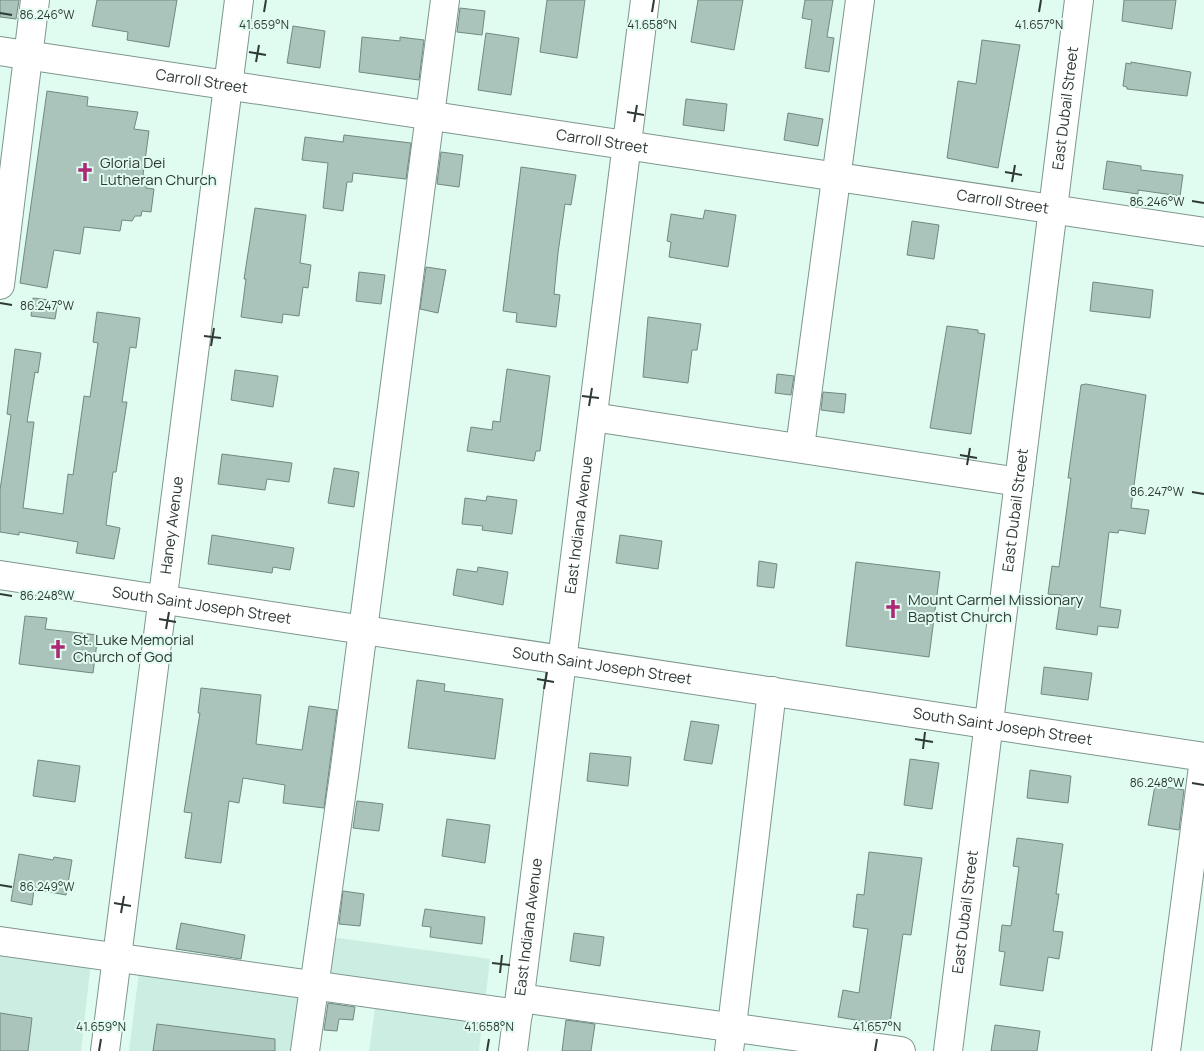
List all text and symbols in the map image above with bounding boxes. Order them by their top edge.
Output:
text: 86.246°W [19,6,75,23]
text: 41.659°N [239,16,289,33]
text: 41.658°N [627,16,677,33]
text: 41.657°N [1015,16,1063,33]
street label: East Dubail Street [1047,45,1083,171]
street label: Carroll Street [154,64,249,98]
street label: Carroll Street [555,124,650,158]
place label: Gloria Dei Lutheran Church [100,152,217,190]
church icon: Gloria Dei Lutheran Church [74,161,96,183]
street label: Carroll Street [955,184,1050,219]
text: 86.246°W [1129,193,1185,210]
text: 86.247°W [20,297,75,314]
street label: East Dubail Street [997,447,1033,573]
street label: East Indiana Avenue [559,455,598,595]
street label: Haney Avenue [155,475,188,575]
text: 86.247°W [1130,483,1185,500]
street label: South Saint Joseph Street [111,581,293,629]
text: 86.248°W [20,587,75,604]
place label: Mount Carmel Missionary Baptist Church [908,589,1084,627]
church icon: Mount Carmel Missionary Baptist Church [882,598,904,620]
place label: St. Luke Memorial Church of God [73,629,194,667]
church icon: St. Luke Memorial Church of God [47,638,69,660]
street label: South Saint Joseph Street [511,642,693,689]
street label: South Saint Joseph Street [912,702,1094,750]
text: 86.248°W [1130,774,1185,791]
street label: East Dubail Street [947,849,983,975]
street label: East Indiana Avenue [509,857,547,997]
text: 86.249°W [19,878,75,895]
text: 41.659°N [76,1018,126,1035]
text: 41.658°N [464,1018,514,1035]
text: 41.657°N [853,1018,901,1035]

